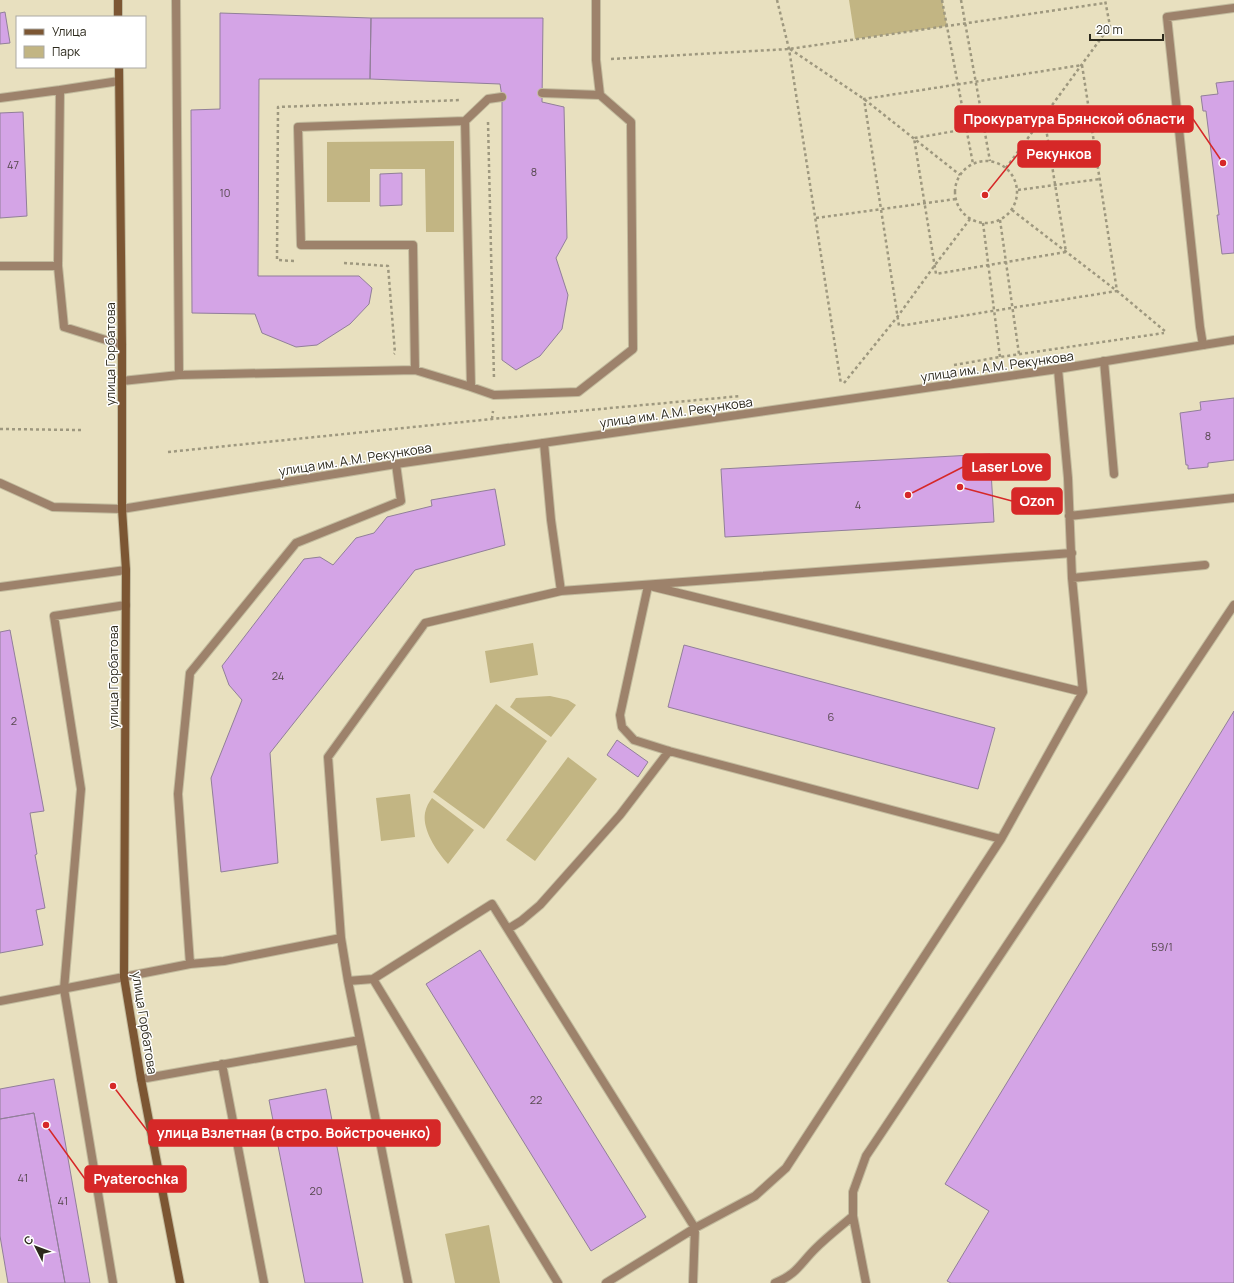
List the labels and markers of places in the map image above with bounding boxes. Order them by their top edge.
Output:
callout: Прокуратура Брянской области [955,106,1193,132]
callout: Рекунков [1018,141,1100,167]
callout: Laser Love [963,454,1050,480]
callout: Ozon [1012,488,1062,514]
callout: улица Взлетная (в стро. Войстроченко) [149,1120,440,1146]
callout: Pyaterochka [85,1166,186,1192]

